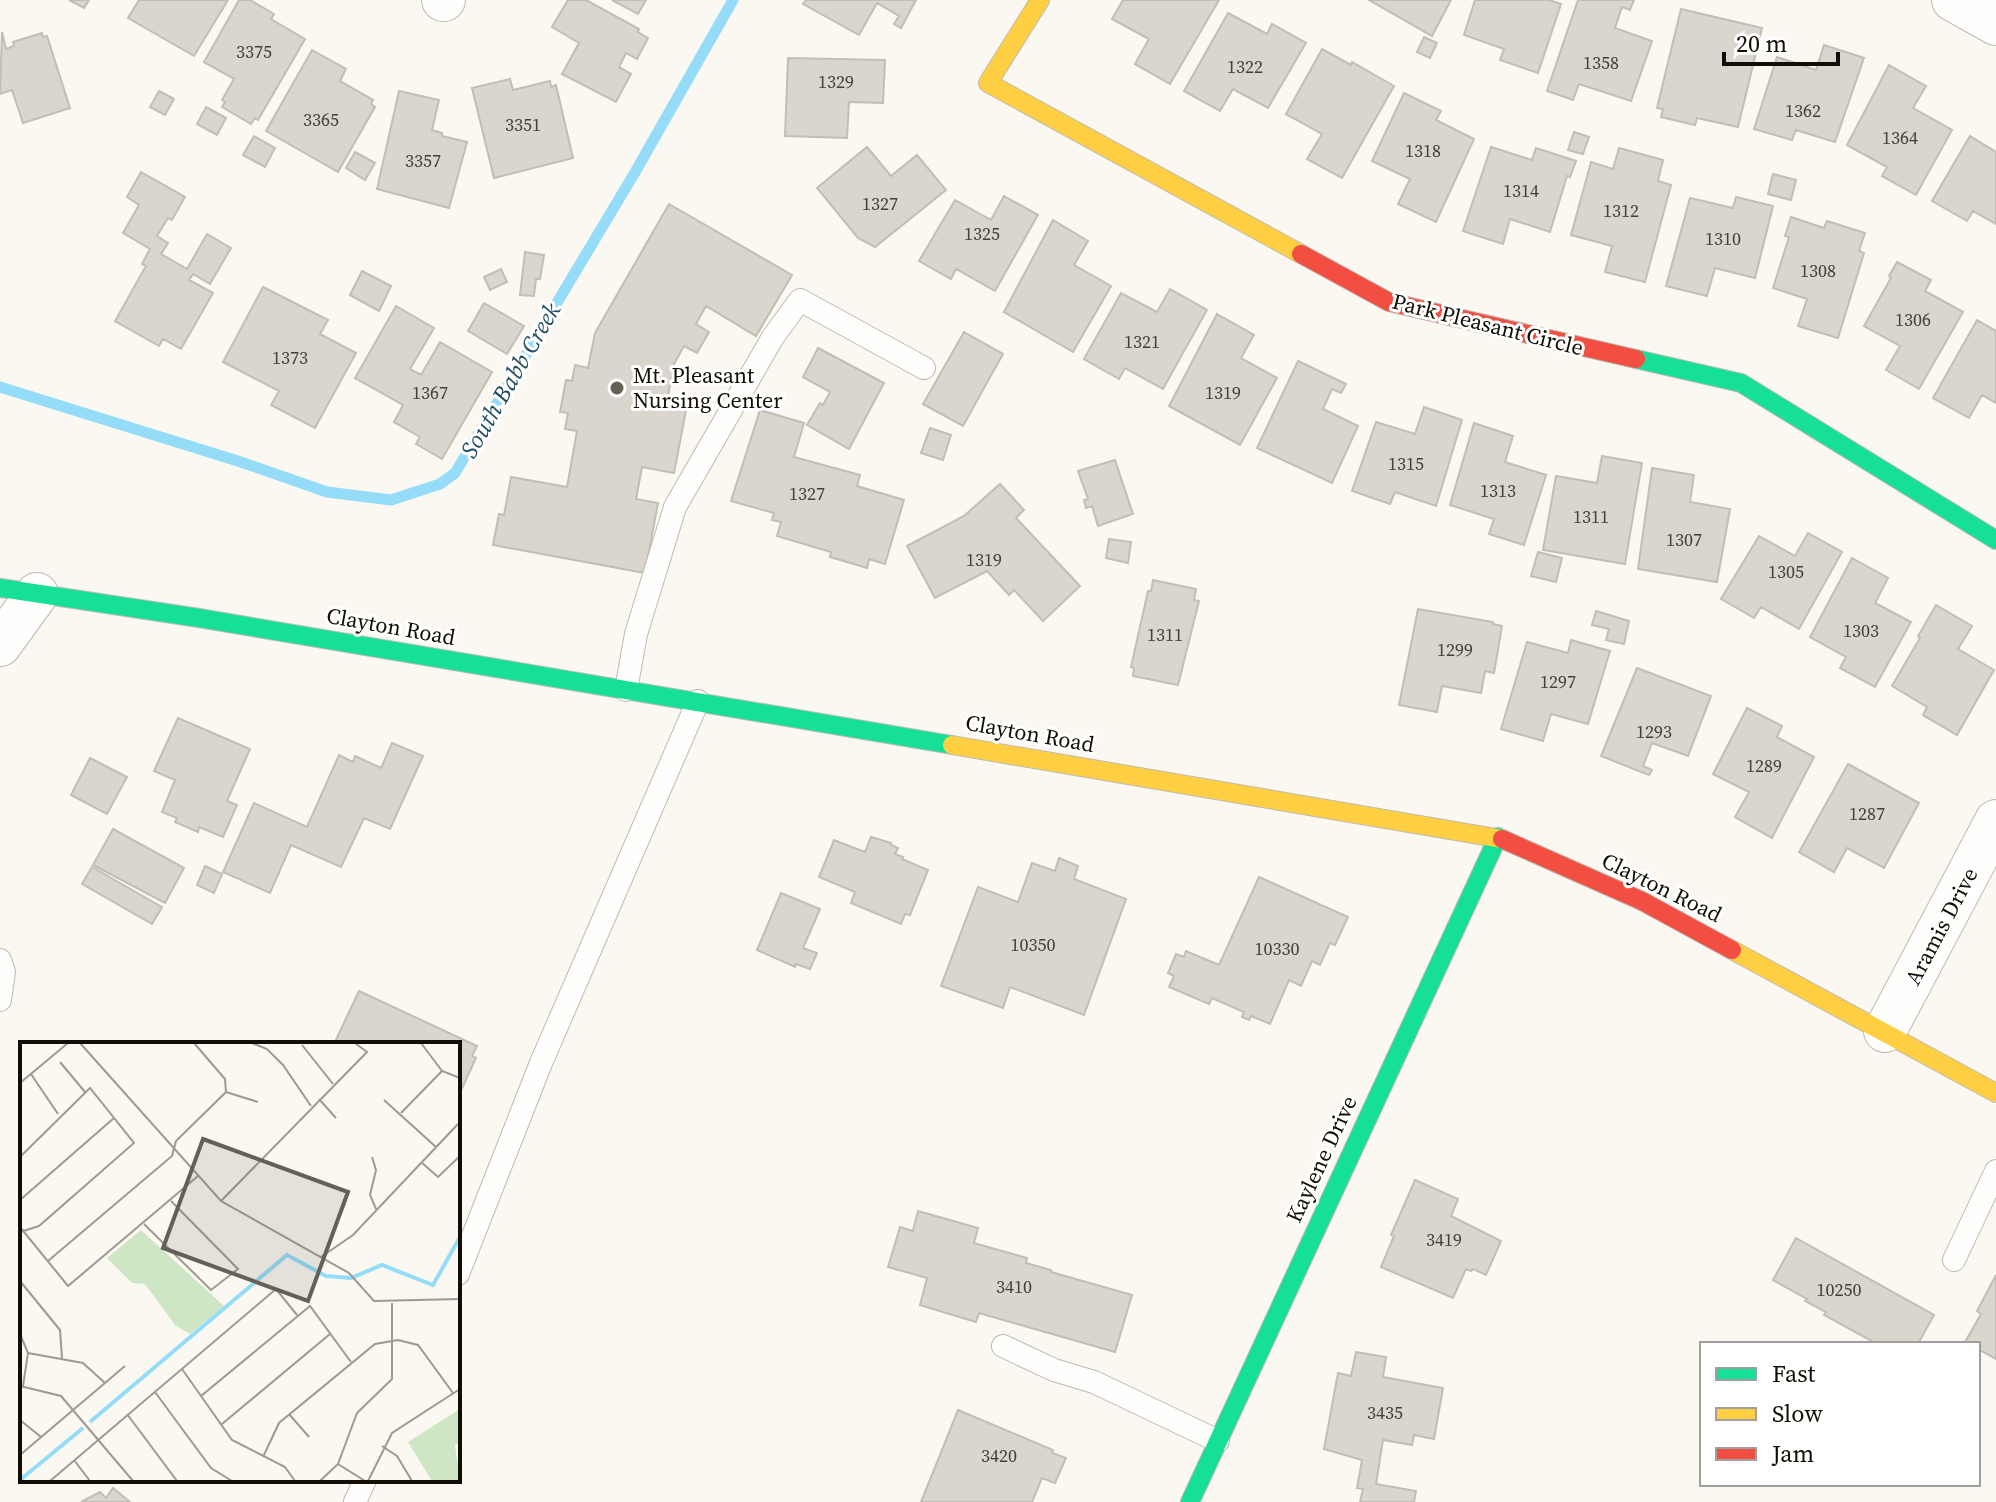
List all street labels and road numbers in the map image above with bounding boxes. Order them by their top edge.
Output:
street label: Park Pleasant Circle [1389,286,1587,362]
street label: Clayton Road [324,600,458,652]
street label: Clayton Road [963,707,1097,759]
street label: Clayton Road [1597,845,1728,929]
street label: Aramis Drive [1898,862,1984,990]
street label: Kaylene Drive [1279,1091,1363,1227]

